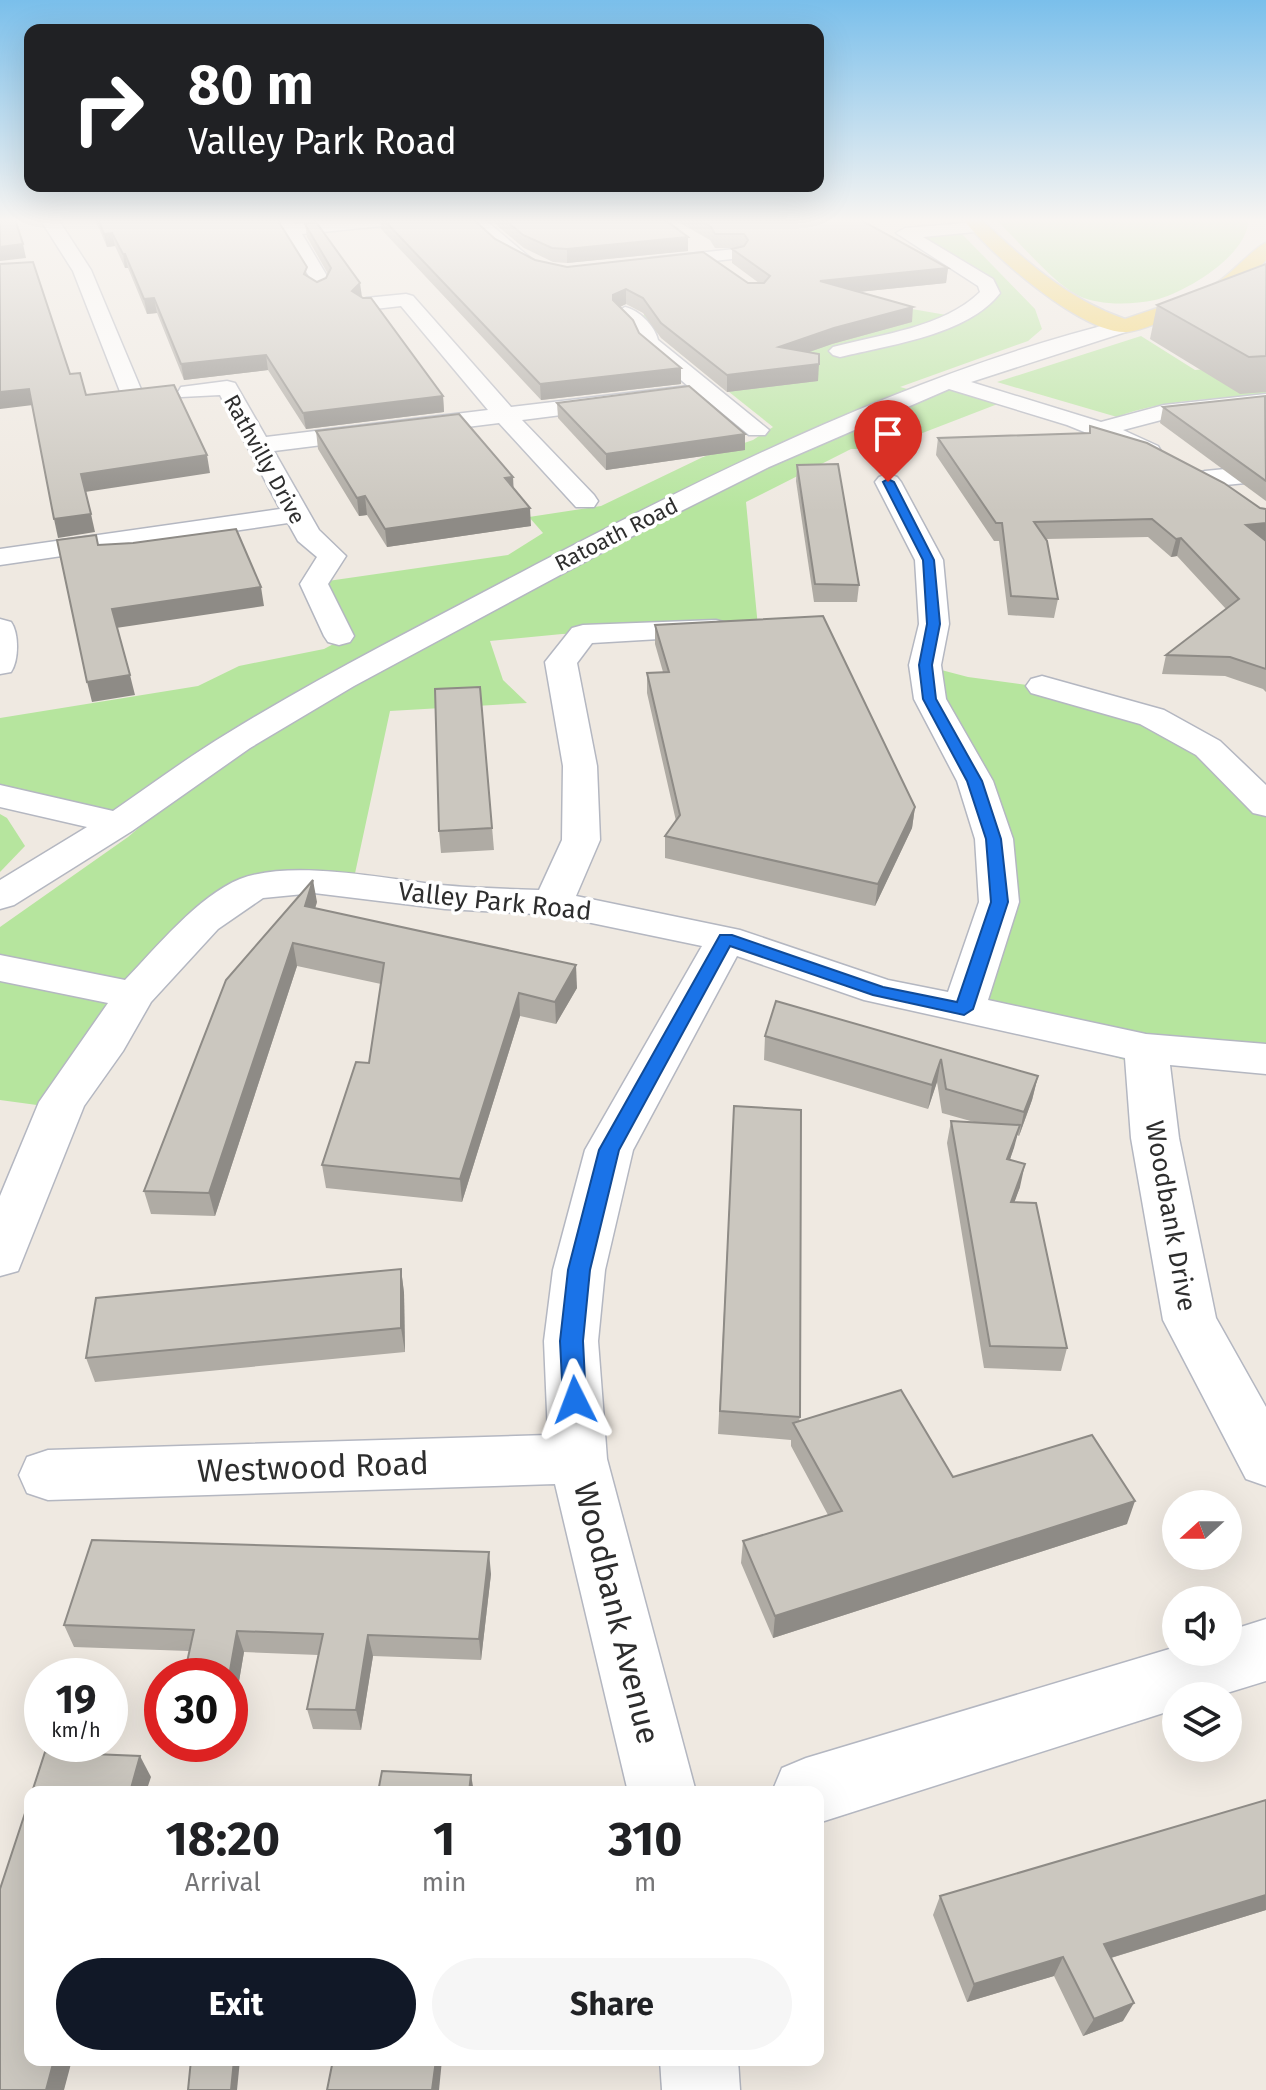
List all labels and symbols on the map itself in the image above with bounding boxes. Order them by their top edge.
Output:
street label: Rathvilly Drive [218,390,311,529]
pin [854,400,922,482]
street label: Ratoath Road [550,492,682,577]
street label: Valley Park Road [397,876,593,927]
street label: Woodbank Drive [1138,1118,1203,1314]
position arrow [533,1358,617,1442]
street label: Westwood Road [197,1444,429,1490]
street label: Woodbank Avenue [566,1478,668,1748]
north arrow [1162,1490,1242,1570]
speed limit sign: 30 [144,1658,248,1762]

